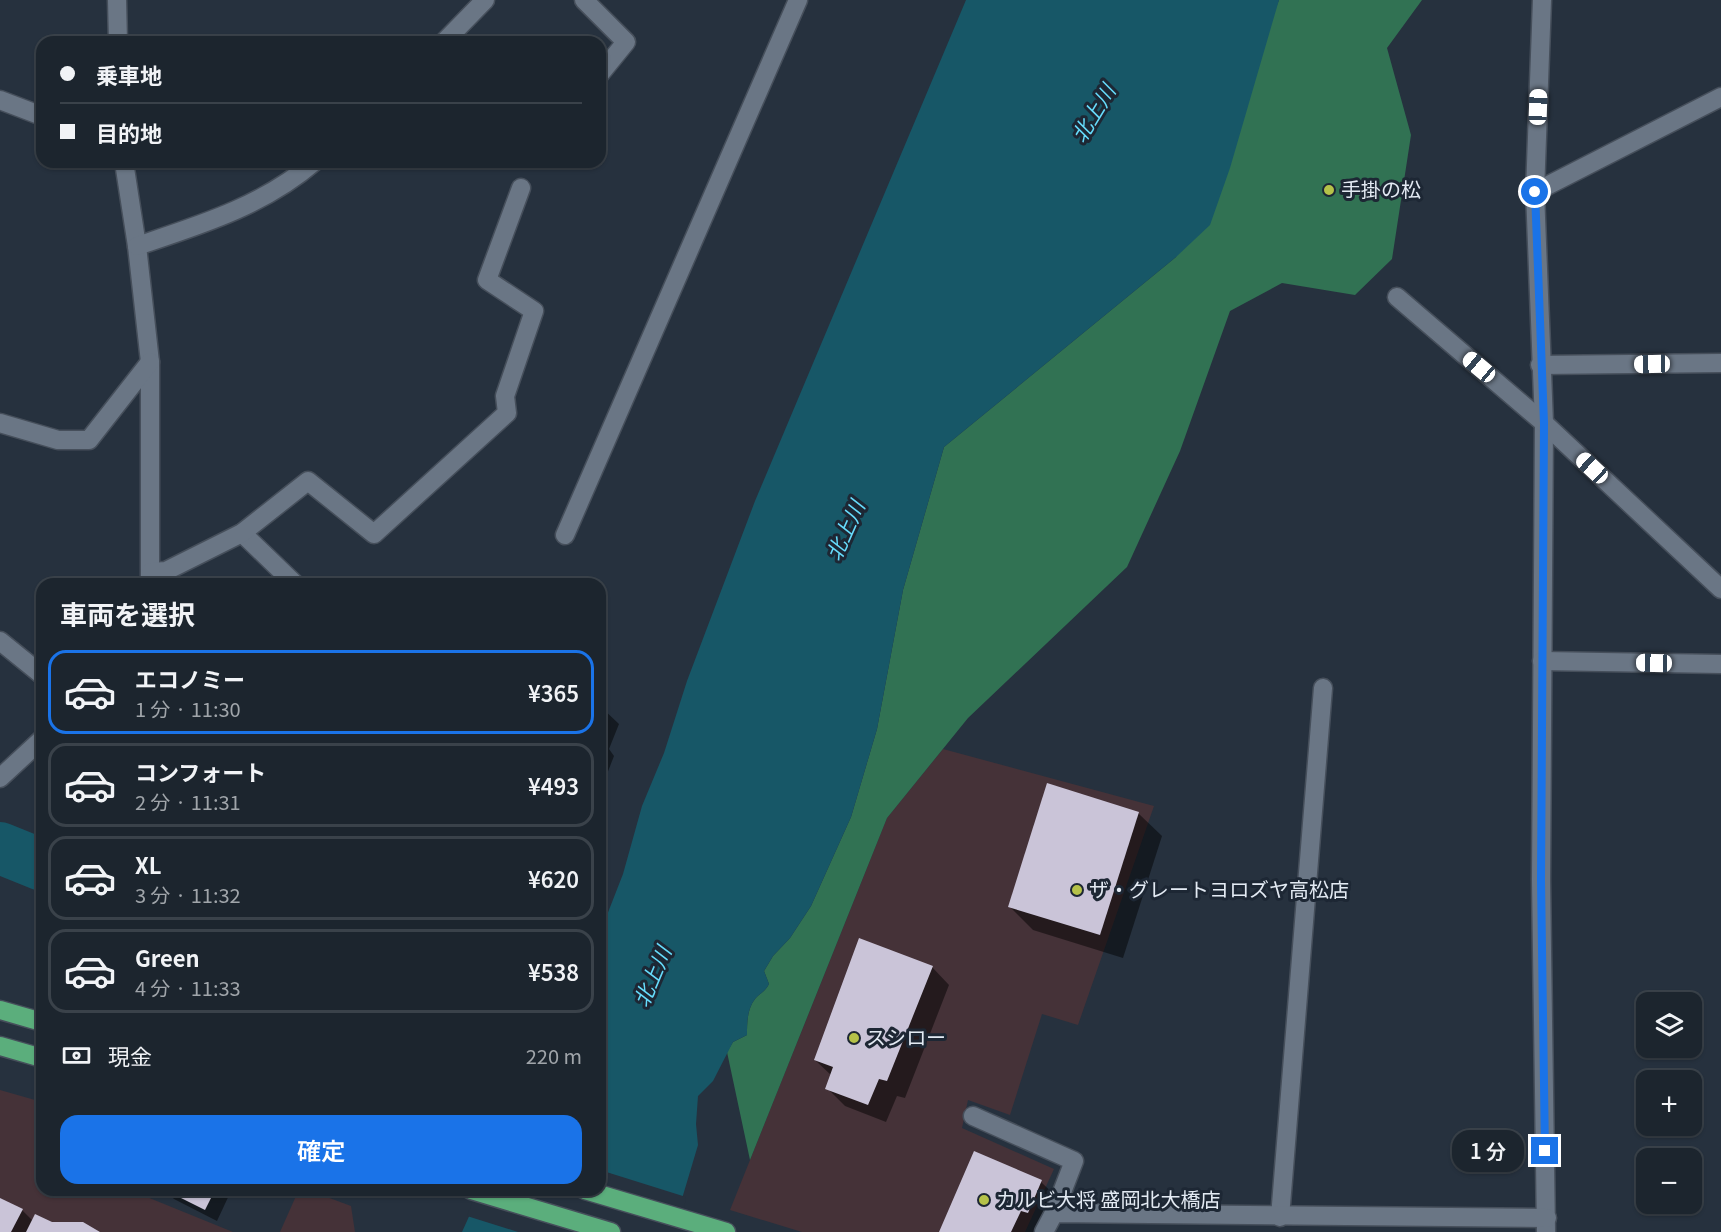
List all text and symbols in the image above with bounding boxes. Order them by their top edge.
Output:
text: 乗車地 [96,58,162,90]
water label: 北上川 [1063,77,1122,148]
car [1528,89,1548,125]
text: 目的地 [96,116,162,148]
place label: 手掛の松 [1341,174,1421,203]
route start [1521,178,1548,205]
marker: 手掛の松 [1322,183,1336,197]
car [1459,349,1499,385]
car [1634,355,1670,373]
car [1573,449,1611,487]
water label: 北上川 [818,493,872,565]
text: 車両を選択 [60,594,195,633]
car [1636,654,1672,672]
text: エコノミー [135,662,245,694]
icon: car [63,665,117,719]
text: ¥365 [528,676,579,708]
text: 1 分 · 11:30 [135,694,241,723]
text: コンフォート [135,755,266,787]
icon: car [63,758,117,812]
text: ¥493 [528,769,579,801]
text: 2 分 · 11:31 [135,787,241,816]
text: XL [135,848,162,880]
icon: car [63,851,117,905]
text: ¥620 [528,862,579,894]
place label: ザ・グレートヨロズヤ高松店 [1089,874,1349,903]
text: 3 分 · 11:32 [135,880,241,909]
marker: ザ・グレートヨロズヤ高松店 [1070,883,1084,897]
water label: 北上川 [625,940,678,1011]
text: Green [135,941,200,973]
icon: car [63,944,117,998]
text: ¥538 [528,955,579,987]
text: 4 分 · 11:33 [135,973,241,1002]
map controls [1636,992,1702,1214]
button: layers [1636,992,1702,1058]
place label: スシロー [866,1022,946,1051]
marker: スシロー [847,1031,861,1045]
icon: cash [60,1039,93,1072]
text: 現金 [108,1039,152,1071]
text: 220 m [526,1041,582,1070]
button: + [1636,1070,1702,1136]
button: 確定 [60,1115,582,1184]
callout: 1 分 [1452,1130,1524,1172]
text: 1 分 [1470,1136,1506,1165]
route end [1531,1137,1558,1164]
button: − [1636,1148,1702,1214]
place label: カルビ大将 盛岡北大橋店 [996,1184,1220,1213]
marker: カルビ大将 盛岡北大橋店 [977,1193,991,1207]

